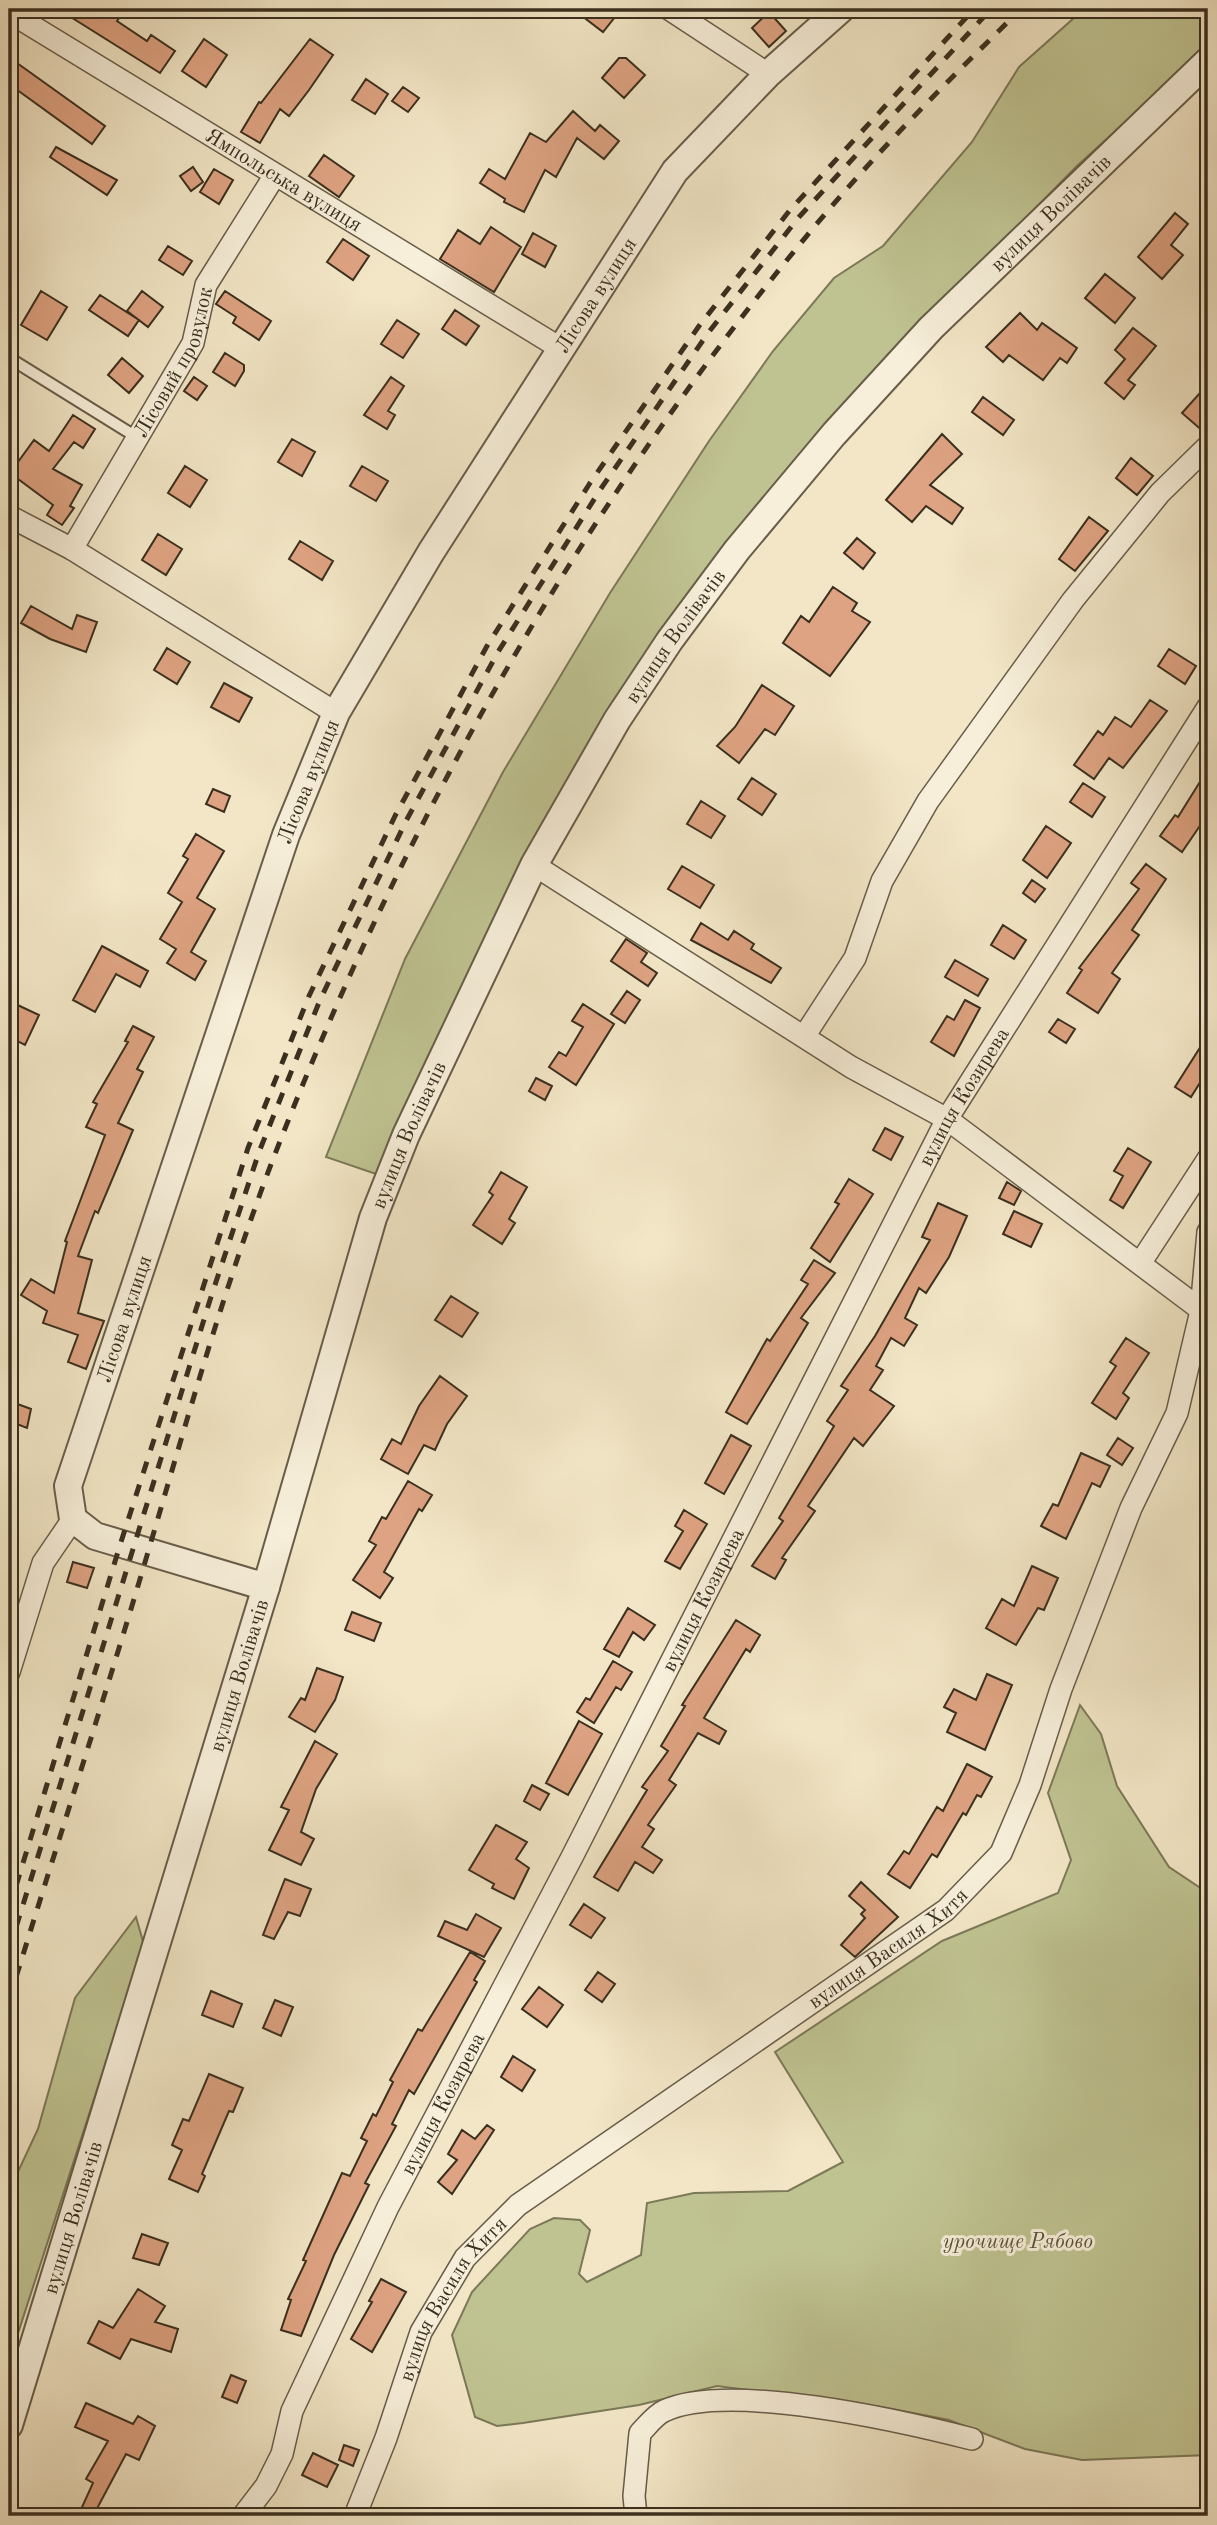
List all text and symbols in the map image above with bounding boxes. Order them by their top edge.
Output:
street label: Ямпольська вулиця [201,125,365,237]
street label: вулиця Волівачів [987,151,1116,276]
street label: Лісова вулиця [552,234,641,357]
street label: Лісовий провулок [131,285,217,442]
street label: вулиця Волівачів [622,566,731,707]
street label: Лісова вулиця [275,717,344,847]
street label: вулиця Козирева [916,1024,1014,1170]
street label: вулиця Волівачів [369,1059,451,1212]
street label: Лісова вулиця [94,1253,156,1385]
street label: вулиця Козирева [659,1526,749,1676]
street label: вулиця Волівачів [207,1597,274,1755]
street label: вулиця Василя Хитя [805,1885,973,2013]
street label: вулиця Козирева [398,2030,490,2179]
street label: вулиця Волівачів [41,2139,107,2297]
street label: вулиця Василя Хитя [396,2214,512,2384]
park label: урочище Рябово [943,2232,1093,2253]

